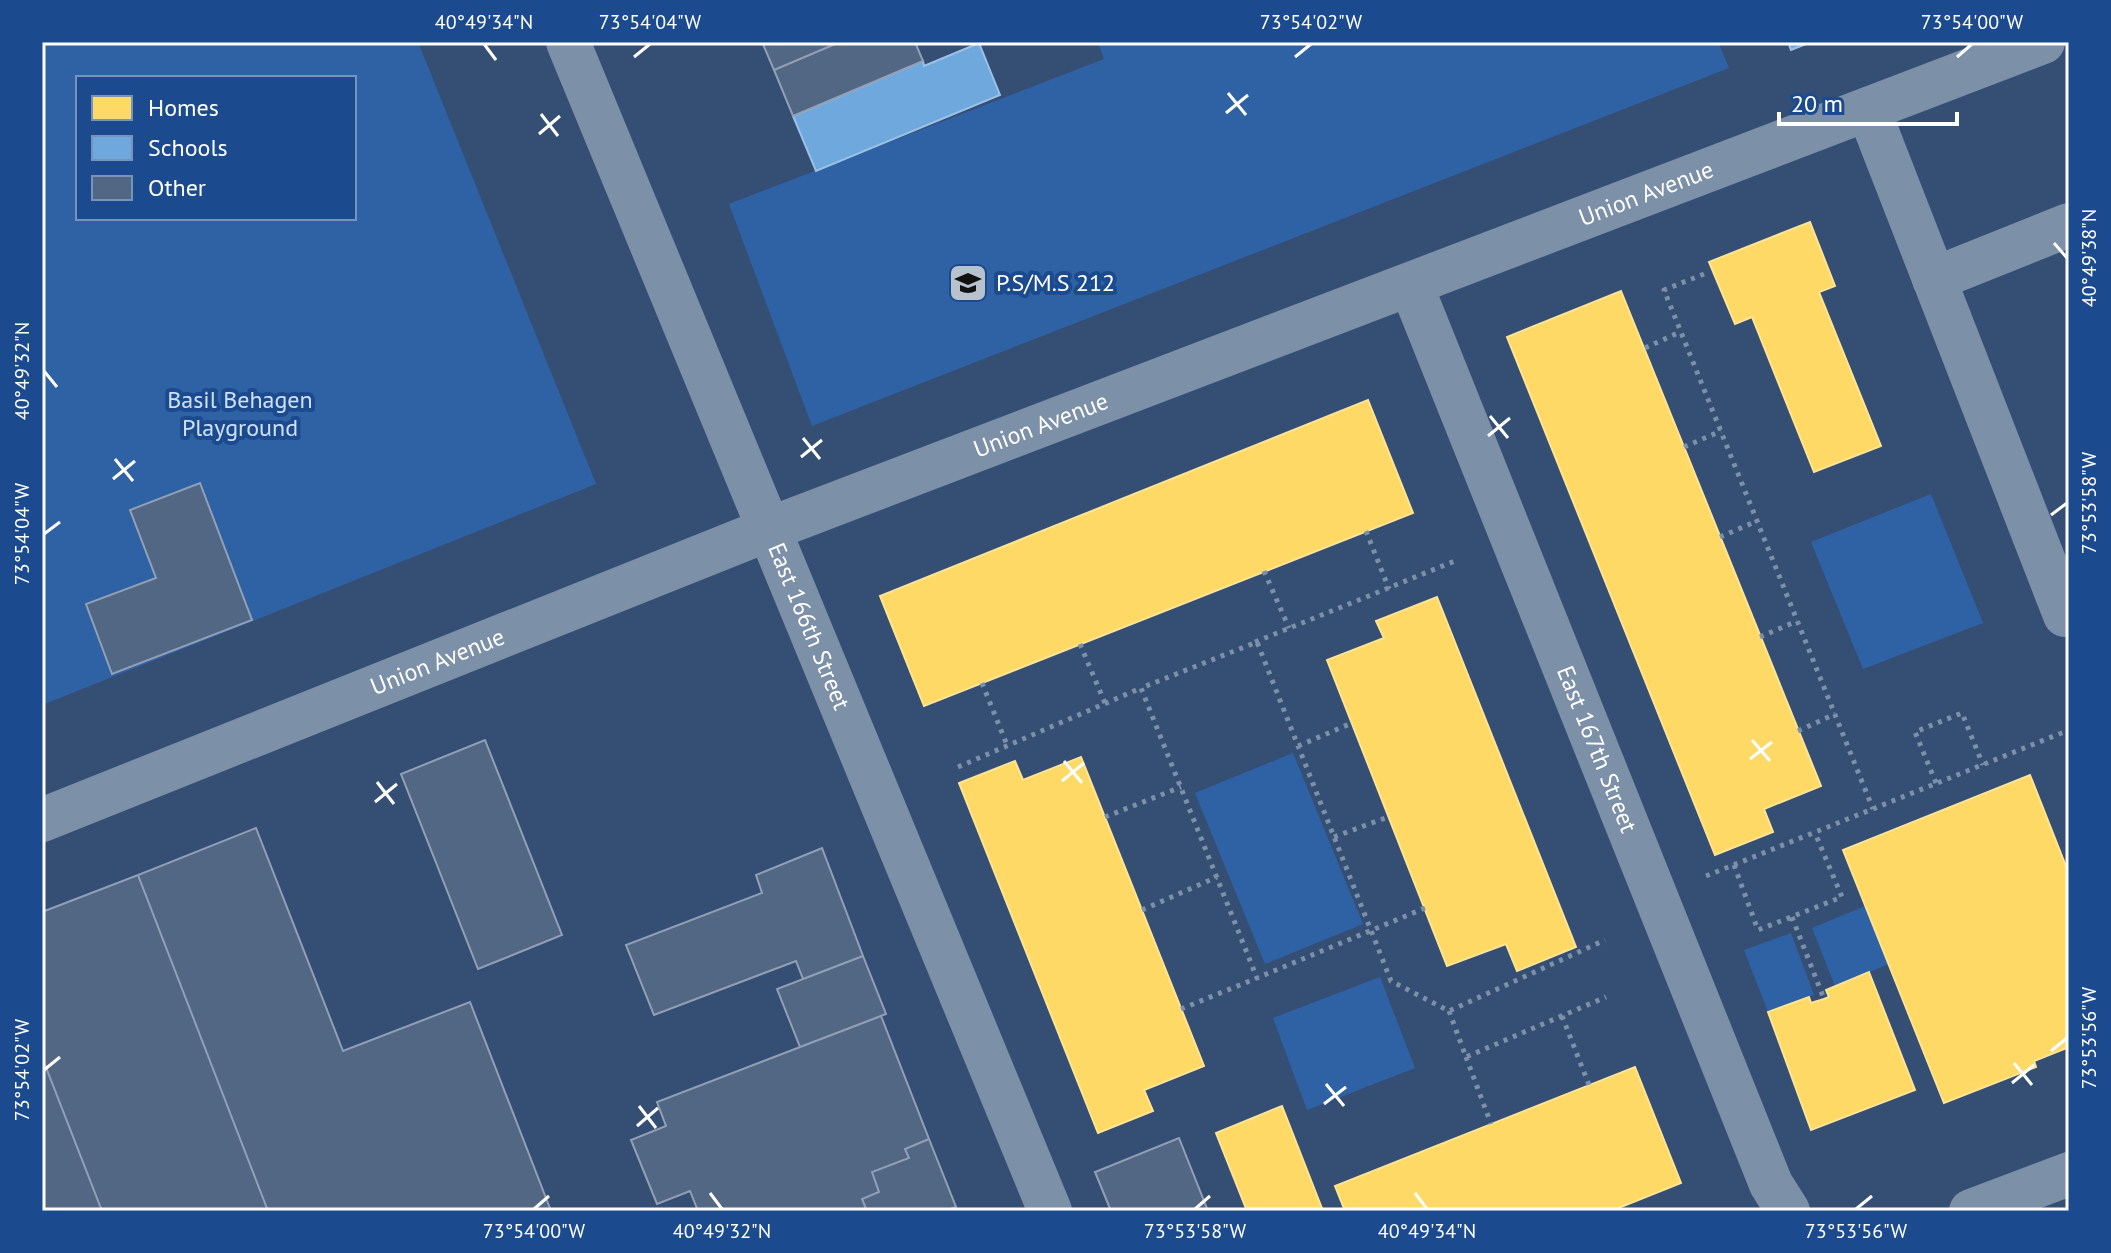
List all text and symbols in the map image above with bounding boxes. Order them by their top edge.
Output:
text: 40°49'34"N [435,9,533,35]
text: 73°54'04"W [599,9,702,35]
text: 73°54'02"W [1260,9,1363,35]
text: 73°54'00"W [1921,9,2024,35]
legend [76,76,356,220]
scale bar [1779,76,1957,126]
text: 20 m [1791,88,1843,119]
text: Homes [148,92,219,123]
text: Schools [148,132,228,163]
street label: Union Avenue [1574,154,1718,233]
text: Other [148,172,206,203]
text: 40°49'38"N [2076,209,2102,307]
school or university icon: P.S/M.S 212 [947,262,989,304]
place label: P.S/M.S 212 [996,267,1115,298]
text: 40°49'32"N [9,322,35,420]
park label: Basil Behagen Playground [167,384,313,443]
street label: Union Avenue [969,385,1112,465]
text: 73°53'58"W [2076,451,2102,554]
text: 73°54'04"W [9,482,35,585]
street label: East 166th Street [761,538,858,714]
street label: Union Avenue [366,621,509,702]
street label: East 167th Street [1550,661,1645,837]
text: 73°53'56"W [2076,986,2102,1089]
text: 73°54'02"W [9,1018,35,1121]
text: 73°54'00"W [483,1218,586,1244]
text: 40°49'32"N [673,1218,771,1244]
text: 73°53'58"W [1144,1218,1247,1244]
text: 40°49'34"N [1378,1218,1476,1244]
text: 73°53'56"W [1805,1218,1908,1244]

